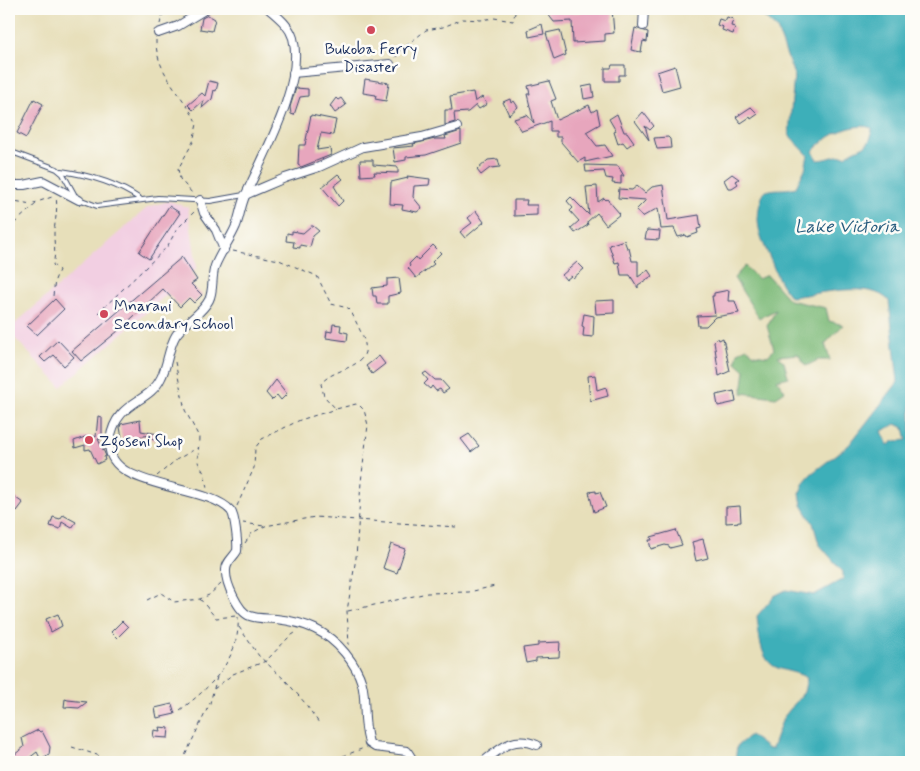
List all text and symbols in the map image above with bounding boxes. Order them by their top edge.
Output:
marker: Bukoba Ferry Disaster [365,24,377,36]
place label: Bukoba Ferry Disaster [325,39,417,78]
water label: Lake Victoria [795,215,900,239]
place label: Mnarani Secondary School [114,296,234,335]
marker: Mnarani Secondary School [98,308,110,320]
place label: Zgoseni Shop [99,431,183,453]
marker: Zgoseni Shop [83,434,95,446]

